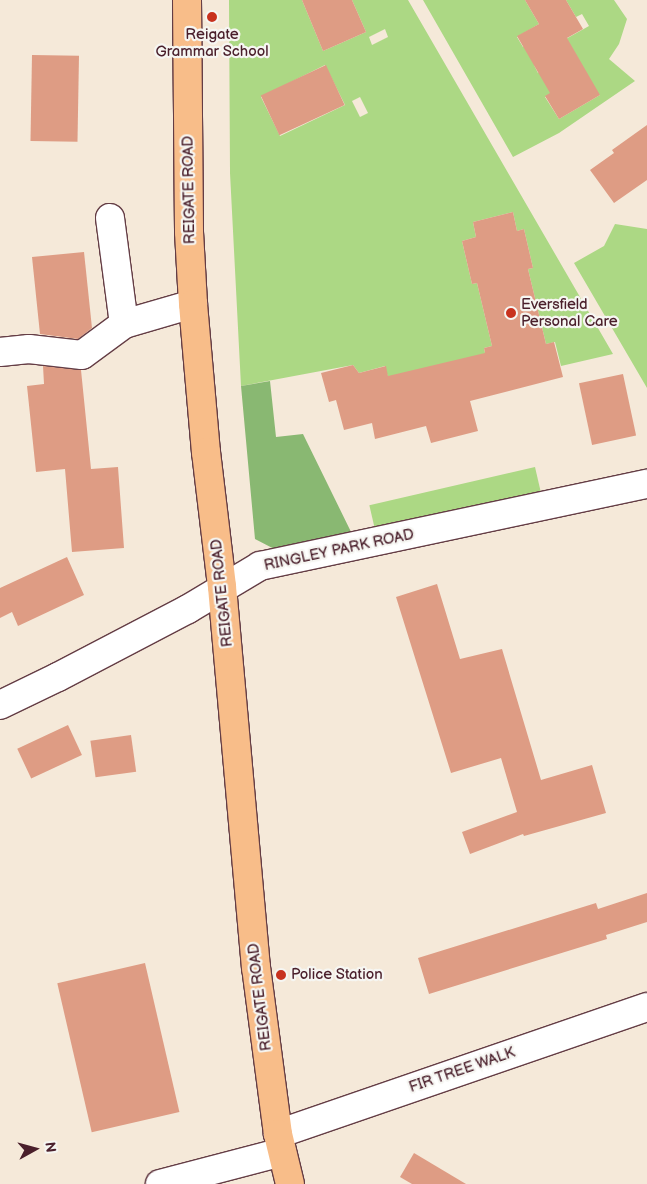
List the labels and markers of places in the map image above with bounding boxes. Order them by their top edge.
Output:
marker: Reigate Grammar School [206,11,218,23]
place label: Reigate Grammar School [155,25,269,60]
place label: Eversfield Personal Care [521,295,618,330]
marker: Eversfield Personal Care [505,307,517,319]
place label: Police Station [291,966,383,984]
marker: Police Station [275,969,287,981]

